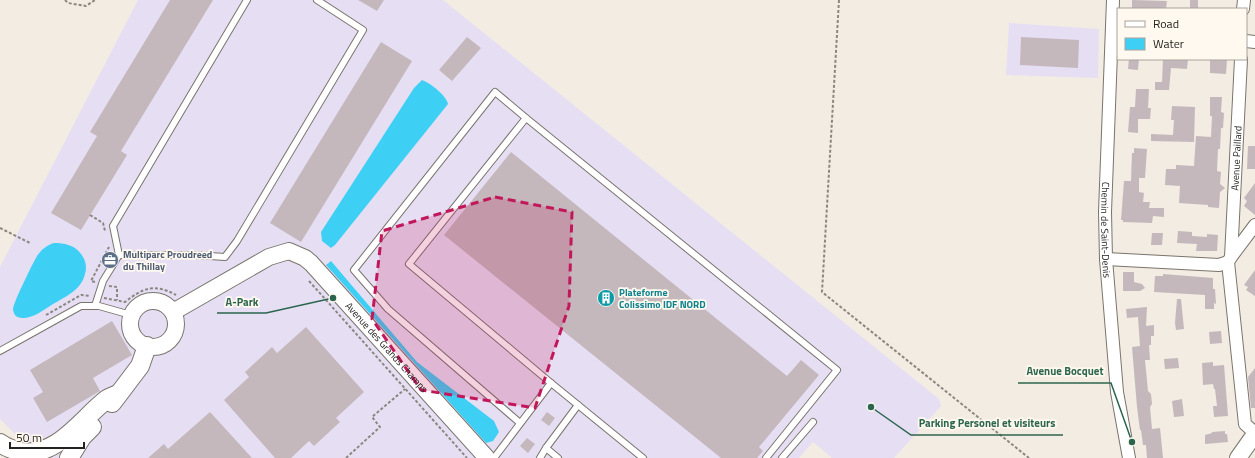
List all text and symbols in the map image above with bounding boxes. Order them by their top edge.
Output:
legend [1117,8,1247,60]
text: Road [1153,14,1179,33]
text: Water [1153,34,1184,53]
street label: Avenue Paillard [1227,125,1246,191]
street label: Chemin de Saint-Denis [1097,182,1115,279]
place label: Multiparc Proudreed du Thillay [123,247,212,274]
office icon: Multiparc Proudreed du Thillay [100,250,120,270]
place label: Plateforme Colissimo IDF NORD [619,285,706,312]
building icon: Plateforme Colissimo IDF NORD [596,288,616,308]
callout: A-Park [217,290,266,313]
text: A-Park [226,294,259,310]
street label: Avenue des Grands Champs [342,299,432,396]
callout: Avenue Bocquet [1018,360,1111,383]
text: Avenue Bocquet [1027,363,1103,379]
callout: Parking Personel et visiteurs [911,412,1063,435]
text: Parking Personel et visiteurs [919,415,1055,431]
scale bar [10,424,84,450]
text: 50 m [16,428,42,447]

